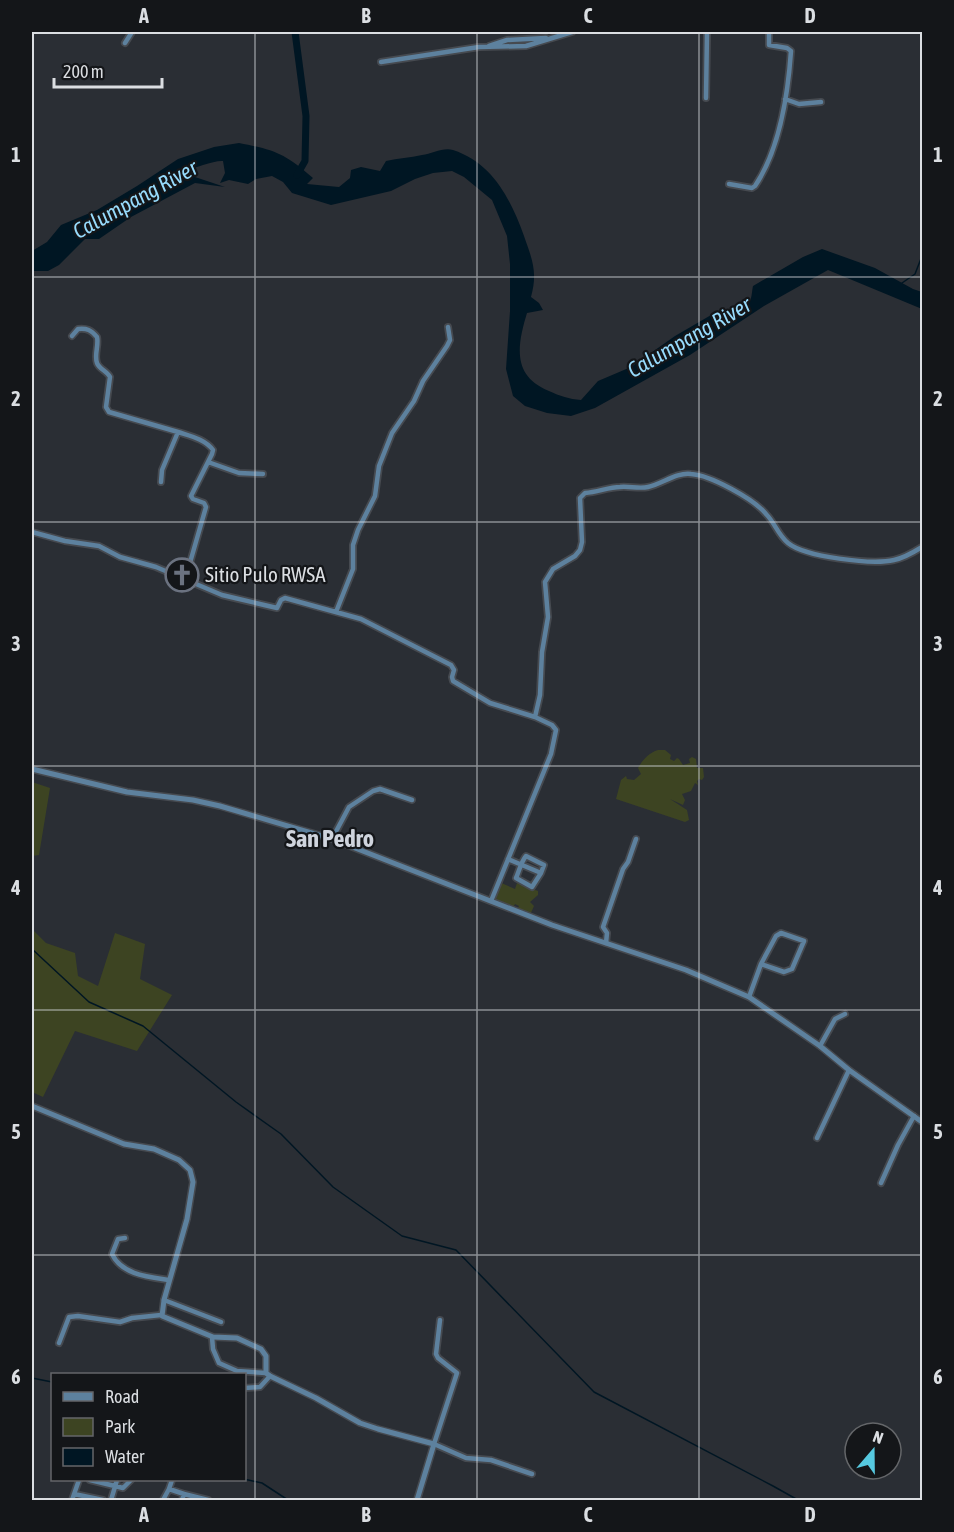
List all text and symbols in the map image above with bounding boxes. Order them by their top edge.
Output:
text: A [138,4,149,27]
text: B [361,4,371,27]
text: C [584,4,593,27]
text: D [804,4,816,27]
scale bar [54,51,162,89]
text: 200 m [63,61,104,82]
text: 1 [11,143,21,166]
text: 1 [933,143,943,166]
water label: Calumpang River [68,153,203,244]
water label: Calumpang River [623,290,757,383]
text: 2 [11,387,21,410]
text: 2 [933,387,943,410]
church icon: Sitio Pulo RWSA [164,557,200,593]
place label: Sitio Pulo RWSA [205,562,326,586]
text: 3 [11,632,21,655]
text: 3 [933,632,943,655]
district label: San Pedro [286,825,374,852]
text: 4 [10,876,21,899]
text: 4 [932,876,943,899]
text: 5 [11,1120,21,1143]
text: 5 [933,1120,943,1143]
text: 6 [11,1365,21,1388]
text: 6 [933,1365,943,1388]
legend [51,1373,246,1481]
text: Road [105,1386,139,1407]
text: Park [105,1416,135,1437]
north arrow [843,1421,903,1481]
text: N [871,1427,886,1447]
text: Water [105,1446,145,1467]
text: A [138,1503,149,1526]
text: B [361,1503,371,1526]
text: C [584,1503,593,1526]
text: D [804,1503,816,1526]

